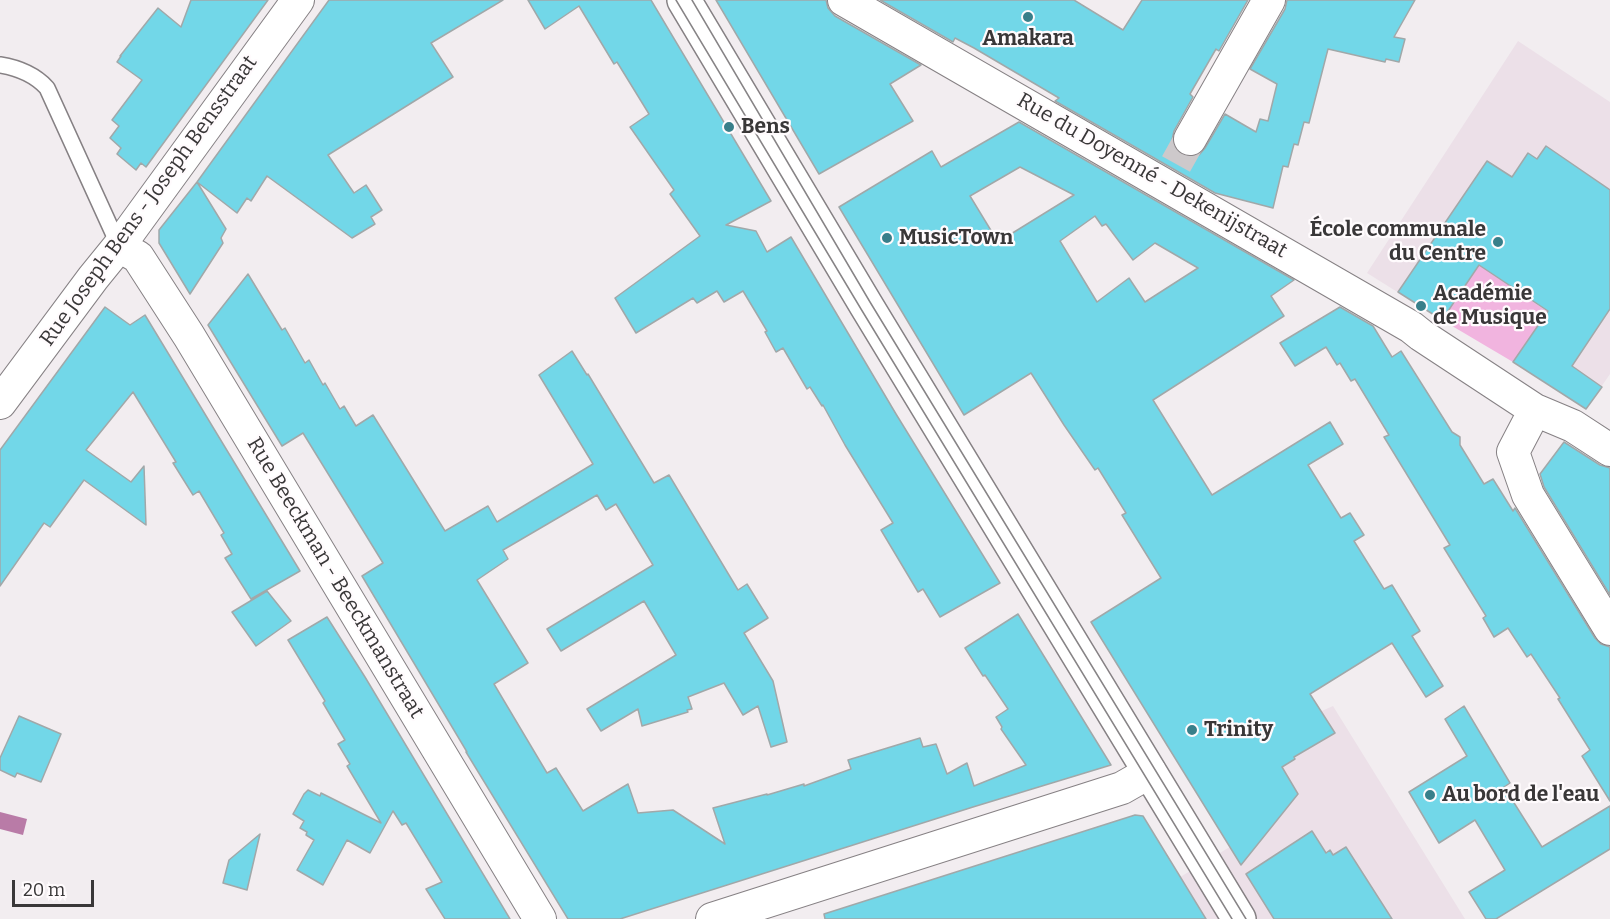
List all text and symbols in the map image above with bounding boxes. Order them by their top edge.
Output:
marker: Amakara [1021,10,1035,24]
place label: Amakara [982,26,1074,52]
street label: Rue Joseph Bens - Joseph Bensstraat [35,51,263,351]
street label: Rue du Doyenné - Dekenijstraat [1012,88,1292,264]
place label: Bens [741,114,790,140]
marker: Bens [722,120,736,134]
place label: École communale du Centre [1310,217,1486,267]
place label: MusicTown [899,225,1013,251]
marker: MusicTown [880,231,894,245]
marker: École communale du Centre [1491,235,1505,249]
place label: Académie de Musique [1433,281,1547,331]
marker: Académie de Musique [1414,299,1428,313]
street label: Rue Beeckman - Beeckmanstraat [241,433,429,723]
place label: Trinity [1204,717,1273,743]
marker: Trinity [1185,723,1199,737]
place label: Au bord de l'eau [1442,782,1599,808]
marker: Au bord de l'eau [1423,788,1437,802]
scale bar [15,868,98,906]
text: 20 m [23,879,65,901]

